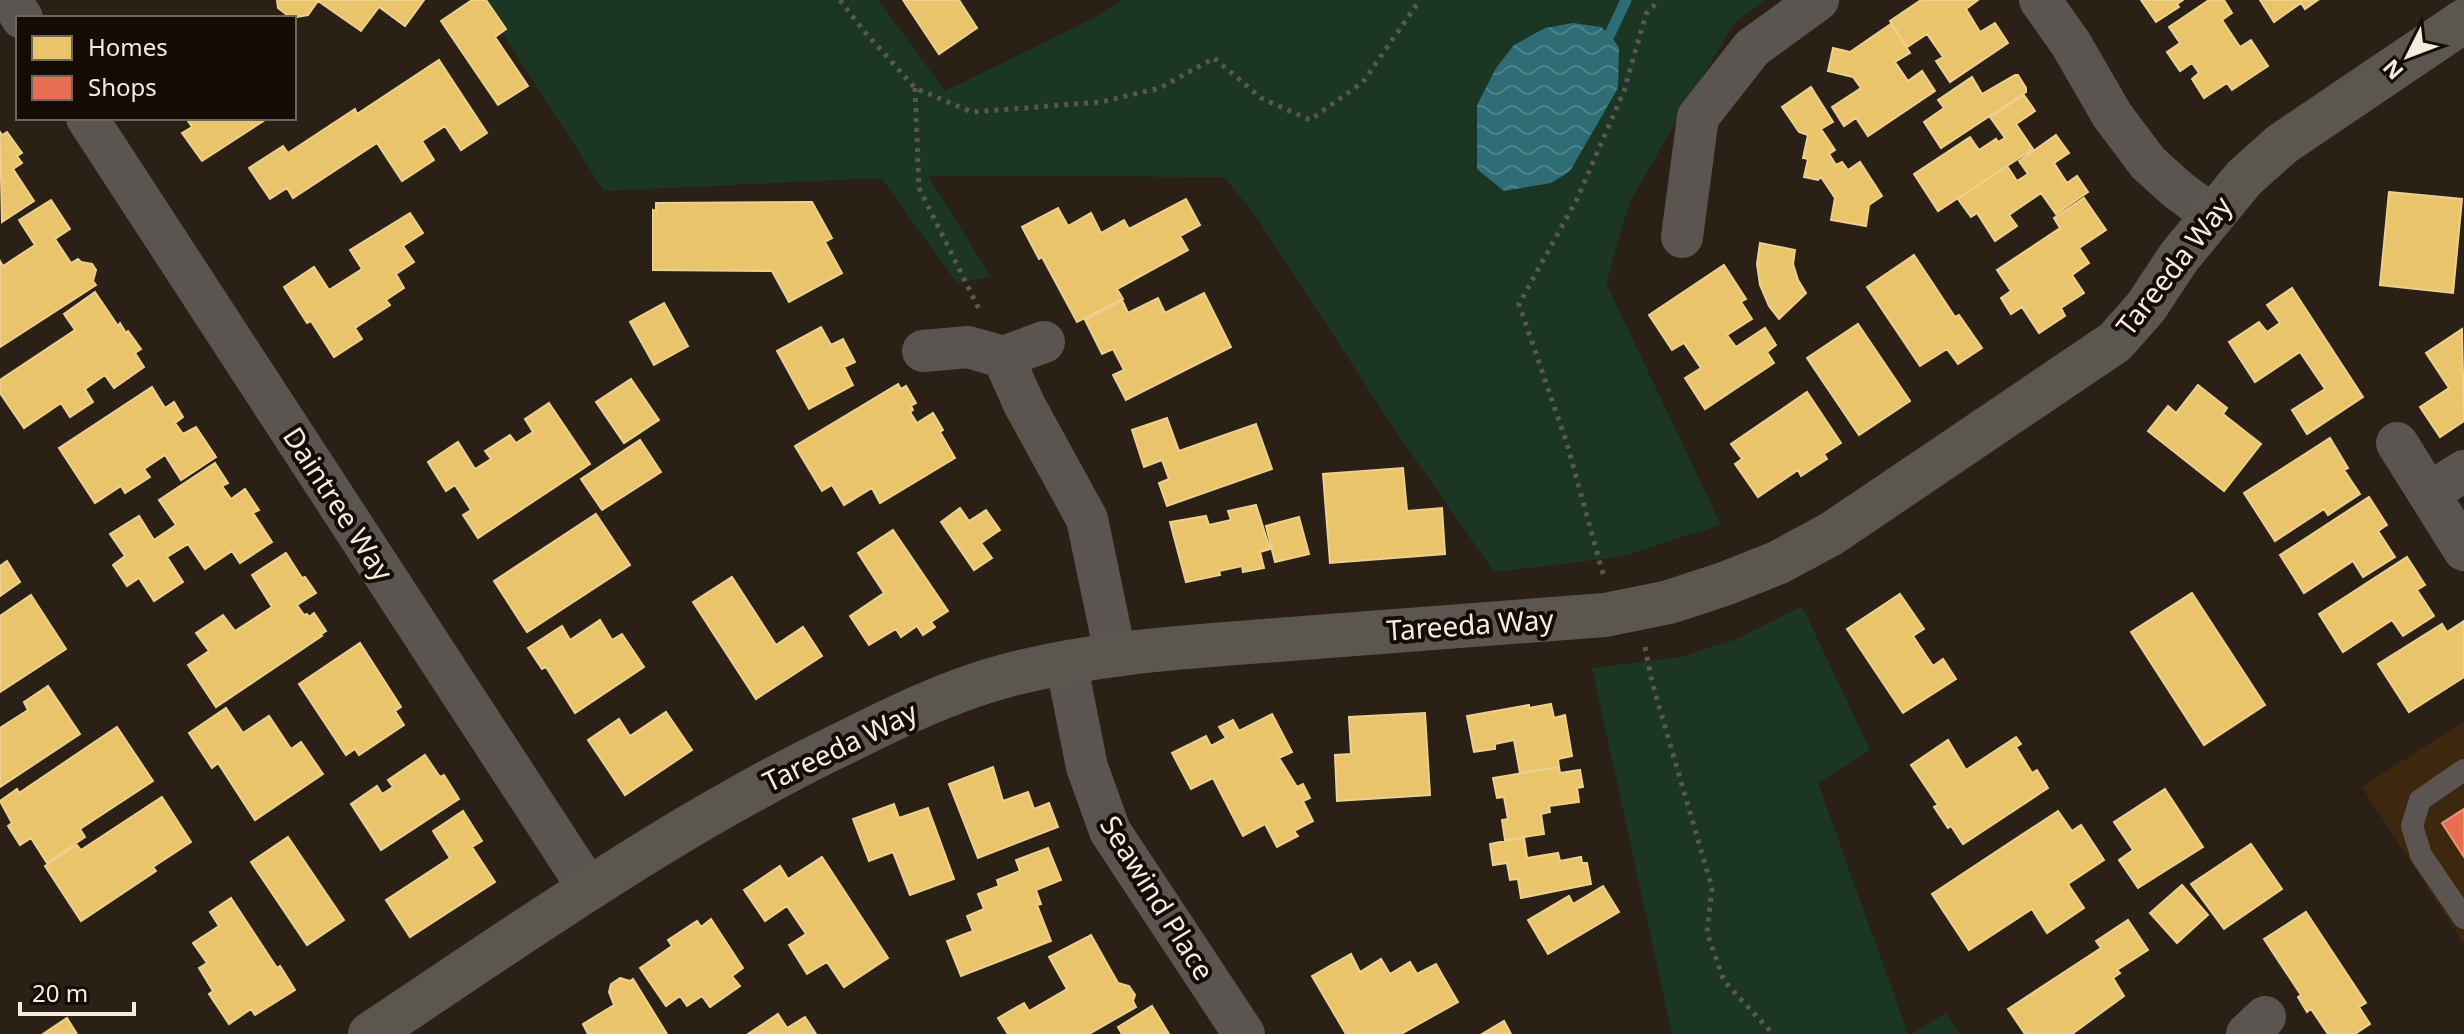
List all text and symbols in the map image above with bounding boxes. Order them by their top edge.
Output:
legend [16,16,296,120]
north arrow [2368,16,2448,96]
text: Homes [88,30,168,63]
text: N [2375,53,2410,87]
text: Shops [88,70,157,103]
street label: Tareeda Way [2107,187,2240,343]
street label: Daintree Way [275,419,403,588]
street label: Tareeda Way [1385,599,1555,649]
street label: Tareeda Way [756,692,924,800]
street label: Seawind Place [1092,808,1224,987]
scale bar [20,966,134,1016]
text: 20 m [32,976,88,1009]

